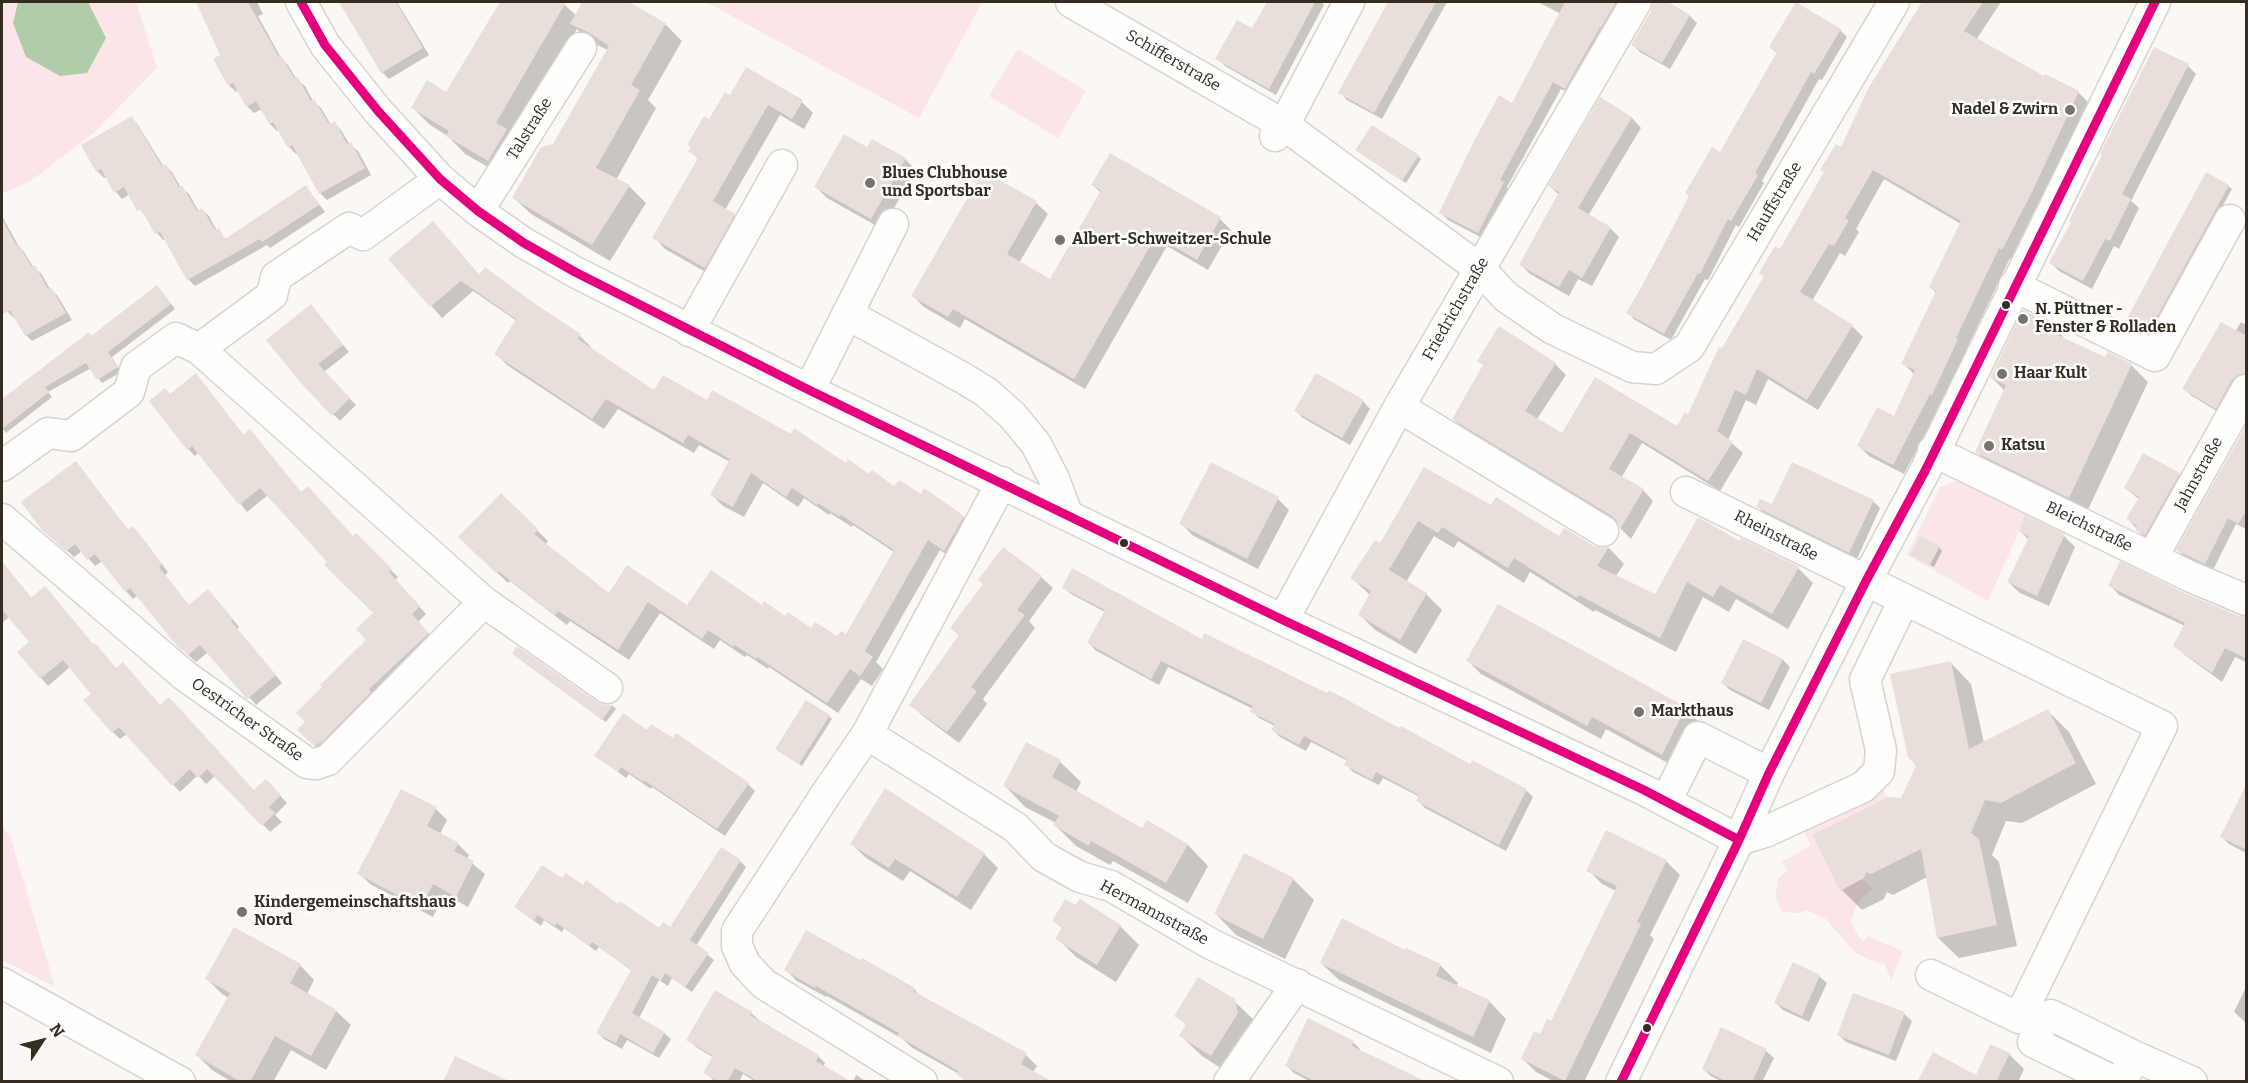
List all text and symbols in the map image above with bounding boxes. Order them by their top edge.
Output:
street label: Schifferstraße [1122,26,1224,96]
street label: Talstraße [503,94,557,164]
place label: Nadel & Zwirn [1951,100,2058,120]
marker: Nadel & Zwirn [2063,103,2077,117]
street label: Hauffstraße [1744,159,1806,245]
place label: Blues Clubhouse und Sportsbar [882,164,1007,202]
marker: Blues Clubhouse und Sportsbar [863,176,877,190]
place label: Albert-Schweitzer-Schule [1072,230,1271,250]
marker: Albert-Schweitzer-Schule [1053,233,1067,247]
street label: Friedrichstraße [1419,254,1493,364]
unlabelled marker [2000,299,2012,311]
place label: N. Püttner - Fenster & Rolladen [2035,300,2176,338]
marker: N. Püttner - Fenster & Rolladen [2016,312,2030,326]
place label: Haar Kult [2014,364,2087,384]
marker: Haar Kult [1995,367,2009,381]
street label: Jahnstraße [2171,434,2227,514]
place label: Katsu [2001,436,2045,456]
marker: Katsu [1982,439,1996,453]
street label: Bleichstraße [2043,498,2135,556]
street label: Rheinstraße [1731,507,1821,565]
unlabelled marker [1118,537,1130,549]
street label: Oestricher Straße [187,674,307,766]
place label: Markthaus [1651,702,1734,722]
marker: Markthaus [1632,705,1646,719]
street label: Hermannstraße [1096,876,1212,950]
place label: Kindergemeinschaftshaus Nord [254,893,456,931]
marker: Kindergemeinschaftshaus Nord [235,905,249,919]
north arrow [12,1011,72,1071]
text: N [46,1020,68,1041]
unlabelled marker [1641,1022,1653,1034]

